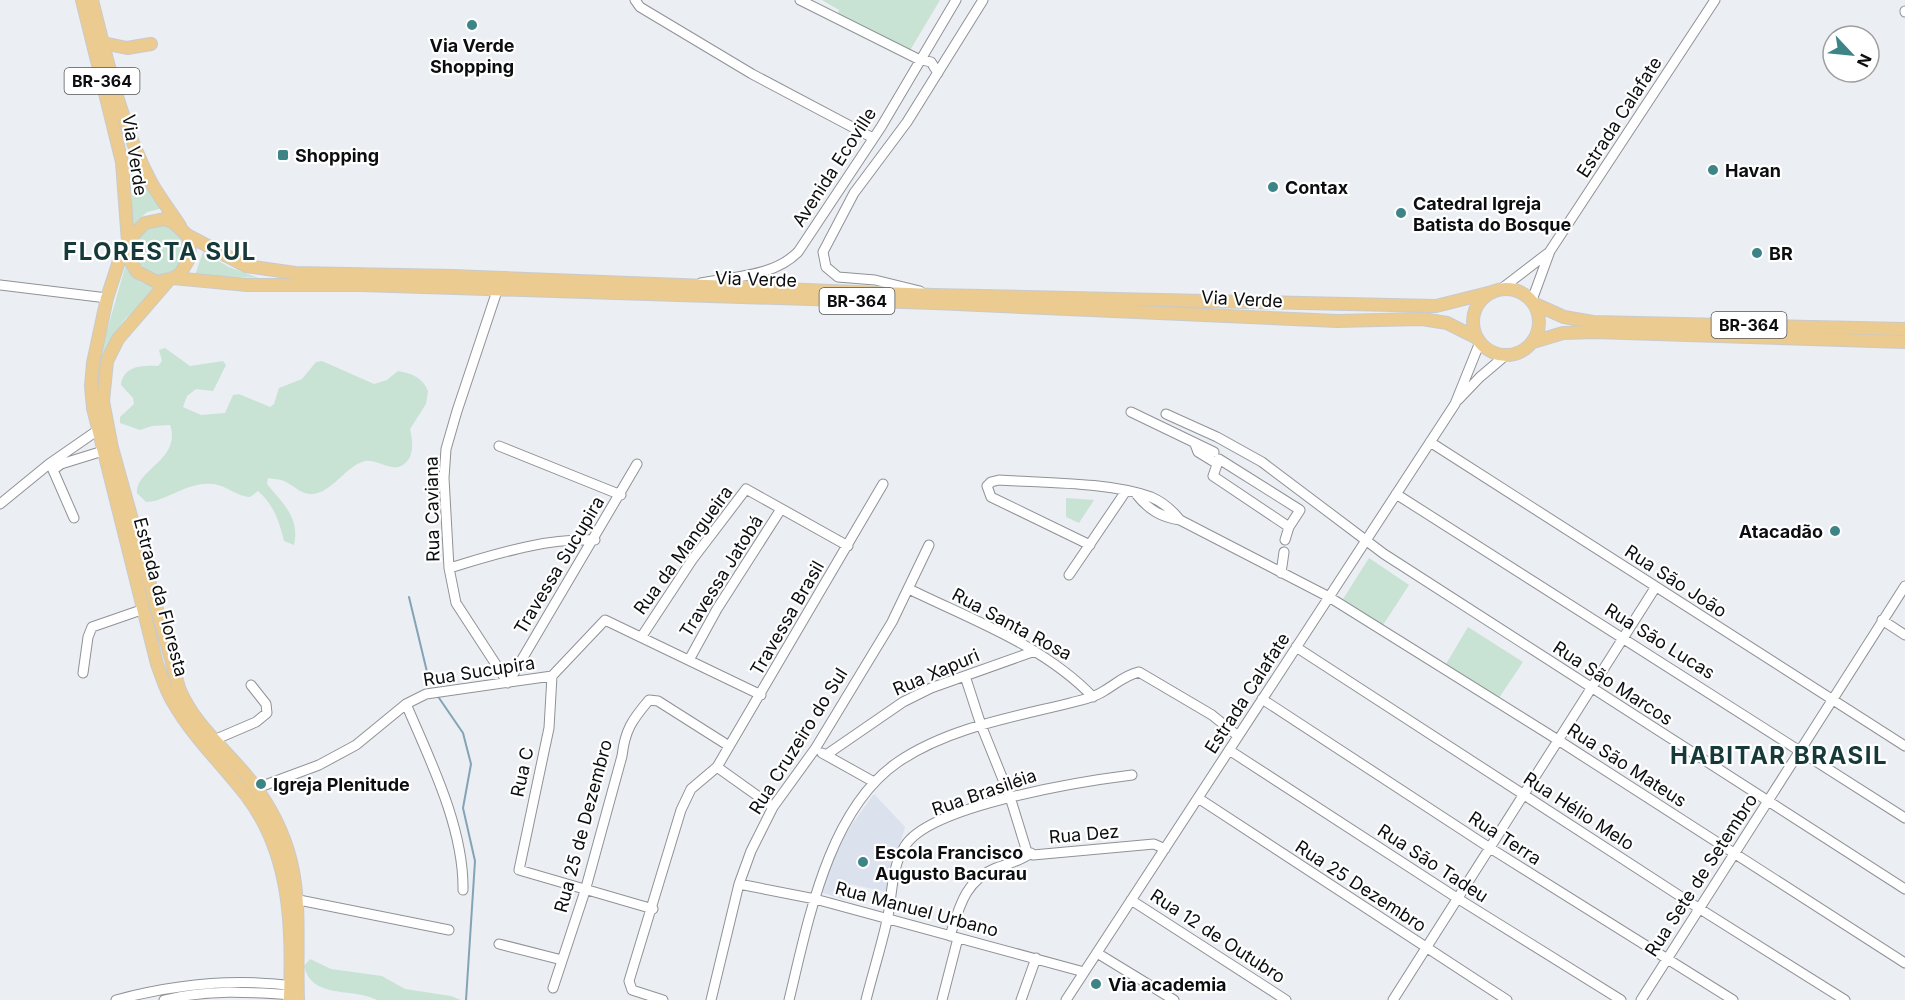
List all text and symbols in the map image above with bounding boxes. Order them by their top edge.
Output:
marker: Via Verde Shopping [465,18,479,32]
north arrow [1821,24,1881,84]
place label: Via Verde Shopping [429,35,515,77]
text: N [1853,51,1876,70]
street label: Estrada Calafate [1572,53,1666,181]
road number: BR-364 [64,68,140,94]
street label: Avenida Ecoville [788,103,880,231]
street label: Via Verde [118,113,152,197]
place label: Shopping [295,145,379,166]
marker: Shopping [276,148,290,162]
place label: Havan [1725,160,1781,181]
marker: Havan [1706,163,1720,177]
place label: Contax [1285,177,1349,198]
marker: Contax [1266,180,1280,194]
place label: Catedral Igreja Batista do Bosque [1413,193,1572,235]
marker: Catedral Igreja Batista do Bosque [1394,206,1408,220]
district label: FLORESTA SUL [63,237,257,266]
place label: BR [1769,243,1793,264]
marker: BR [1750,246,1764,260]
street label: Via Verde [715,267,797,291]
street label: Via Verde [1201,286,1283,312]
road number: BR-364 [820,288,894,314]
road number: BR-364 [1712,312,1786,338]
street label: Rua Caviana [421,456,443,562]
street label: Rua da Mangueira [629,482,737,618]
street label: Travessa Sucupira [510,492,608,638]
street label: Travessa Jatobá [675,511,767,641]
street label: Estrada da Floresta [130,515,192,679]
place label: Atacadão [1739,521,1823,542]
marker: Atacadão [1828,524,1842,538]
street label: Rua São João [1621,540,1731,622]
street label: Travessa Brasil [746,557,828,679]
street label: Rua Santa Rosa [949,584,1075,664]
street label: Rua São Lucas [1601,599,1719,683]
street label: Estrada Calafate [1200,629,1294,757]
street label: Rua São Marcos [1549,637,1677,729]
street label: Rua Xapuri [890,644,982,700]
street label: Rua Sucupira [422,652,536,690]
street label: Rua Cruzeiro do Sul [745,664,851,818]
street label: Rua São Mateus [1564,719,1690,811]
street label: Rua 25 de Dezembro [550,737,616,915]
district label: HABITAR BRASIL [1670,741,1888,770]
street label: Rua C [506,745,538,799]
street label: Rua Brasiléia [929,764,1039,820]
street label: Rua Hélio Melo [1520,767,1638,855]
place label: Igreja Plenitude [273,774,410,795]
marker: Igreja Plenitude [254,777,268,791]
street label: Rua Sete de Setembro [1641,790,1761,960]
street label: Rua Terra [1465,807,1545,869]
street label: Rua São Tadeu [1374,819,1492,907]
street label: Rua Dez [1048,820,1120,848]
street label: Rua 25 Dezembro [1292,836,1430,936]
place label: Escola Francisco Augusto Bacurau [875,842,1027,884]
marker: Escola Francisco Augusto Bacurau [856,855,870,869]
street label: Rua Manuel Urbano [833,877,1001,941]
street label: Rua 12 de Outubro [1147,885,1289,987]
place label: Via academia [1108,974,1227,995]
marker: Via academia [1089,977,1103,991]

